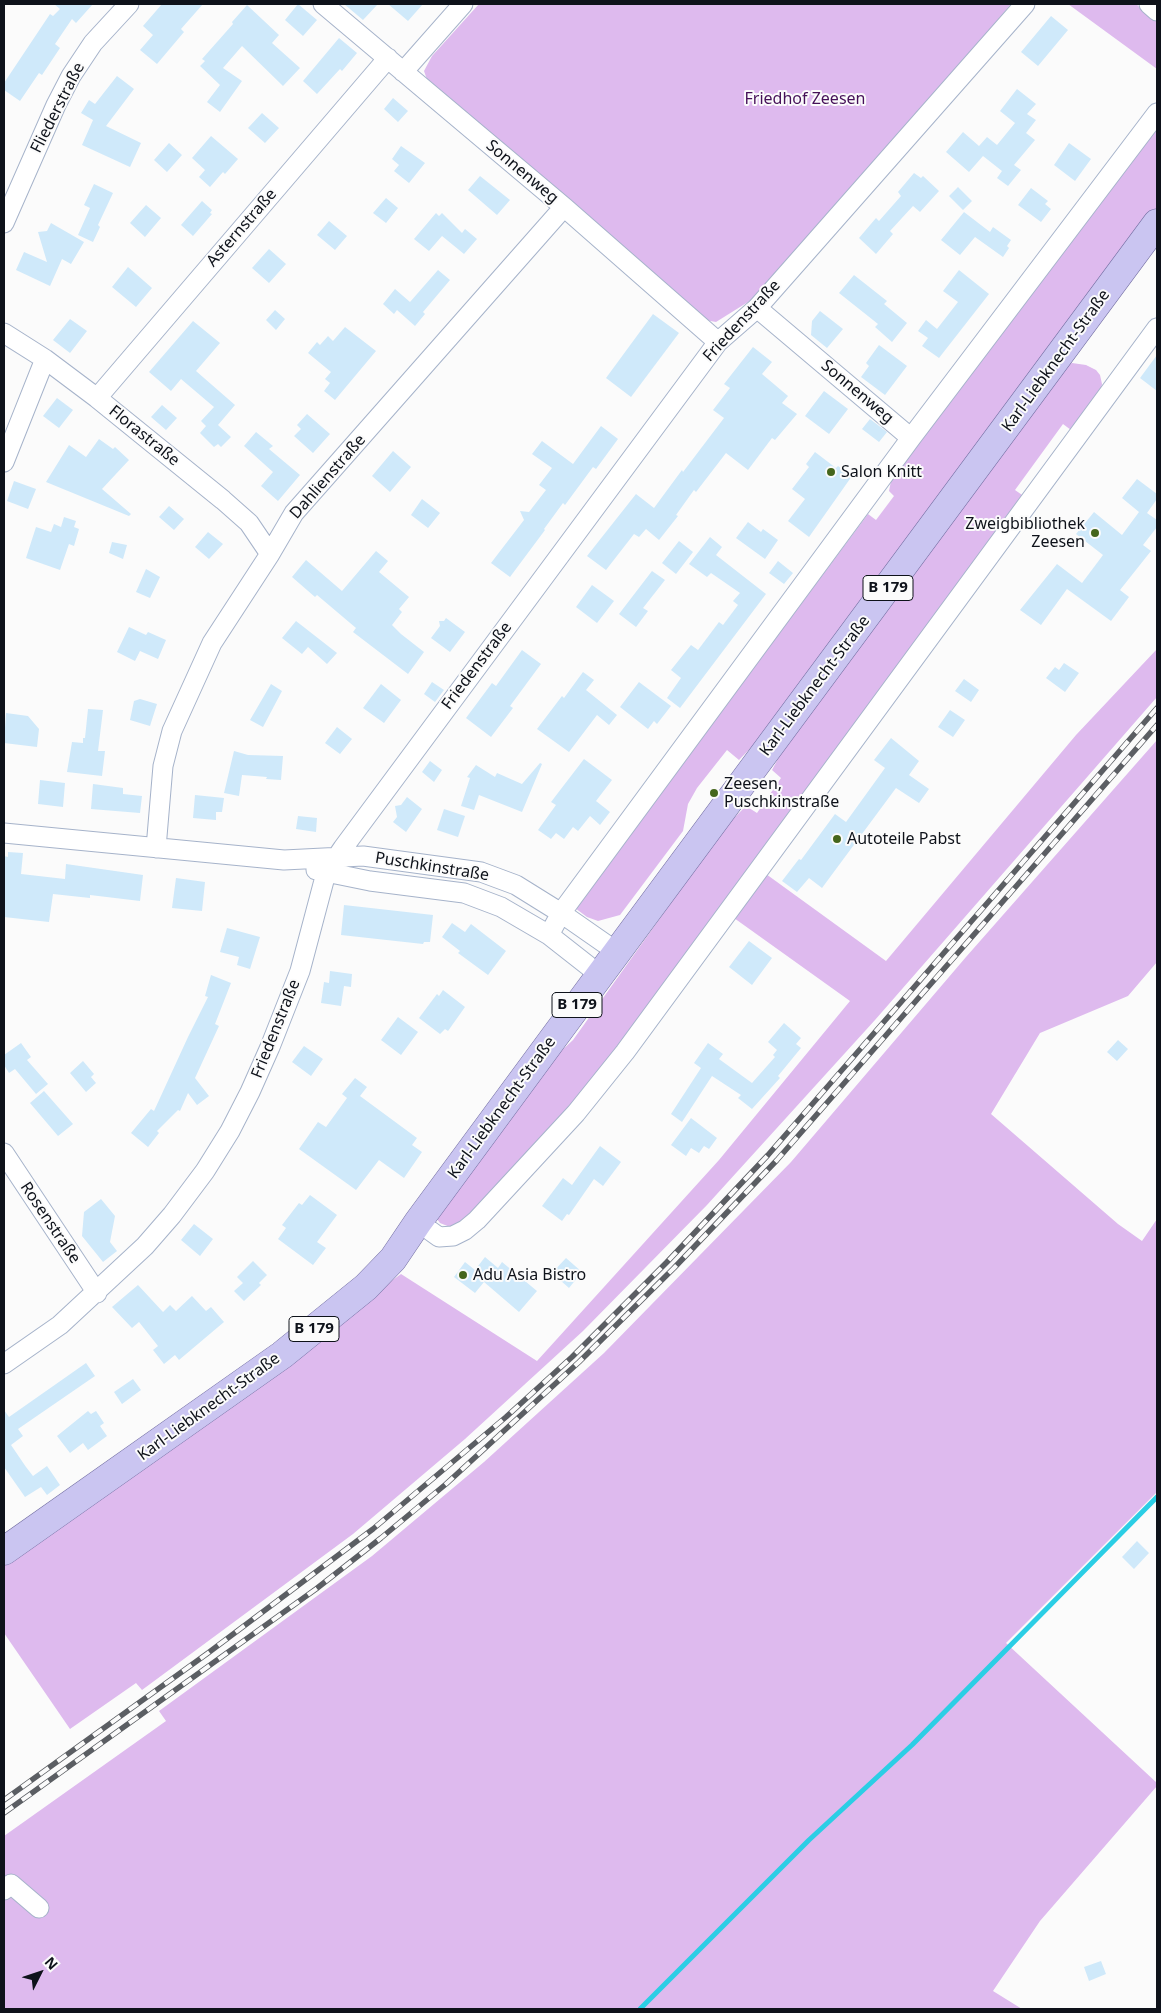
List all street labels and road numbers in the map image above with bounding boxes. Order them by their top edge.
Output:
street label: Fliederstraße [27,60,89,156]
street label: Sonnenweg [482,136,562,208]
street label: Asternstraße [203,185,281,271]
street label: Friedenstraße [699,276,785,366]
street label: Karl-Liebknecht-Straße [998,286,1114,436]
street label: Sonnenweg [817,356,897,428]
street label: Florastraße [105,402,183,470]
street label: Dahlienstraße [286,431,370,523]
road number: B 179 [863,576,913,600]
street label: Karl-Liebknecht-Straße [756,612,874,760]
street label: Friedenstraße [438,618,516,714]
street label: Puschkinstraße [374,849,490,885]
street label: Friedenstraße [247,977,305,1081]
road number: B 179 [552,992,602,1018]
street label: Karl-Liebknecht-Straße [444,1033,560,1183]
street label: Rosenstraße [16,1179,84,1267]
road number: B 179 [289,1316,339,1342]
street label: Karl-Liebknecht-Straße [134,1349,284,1465]

